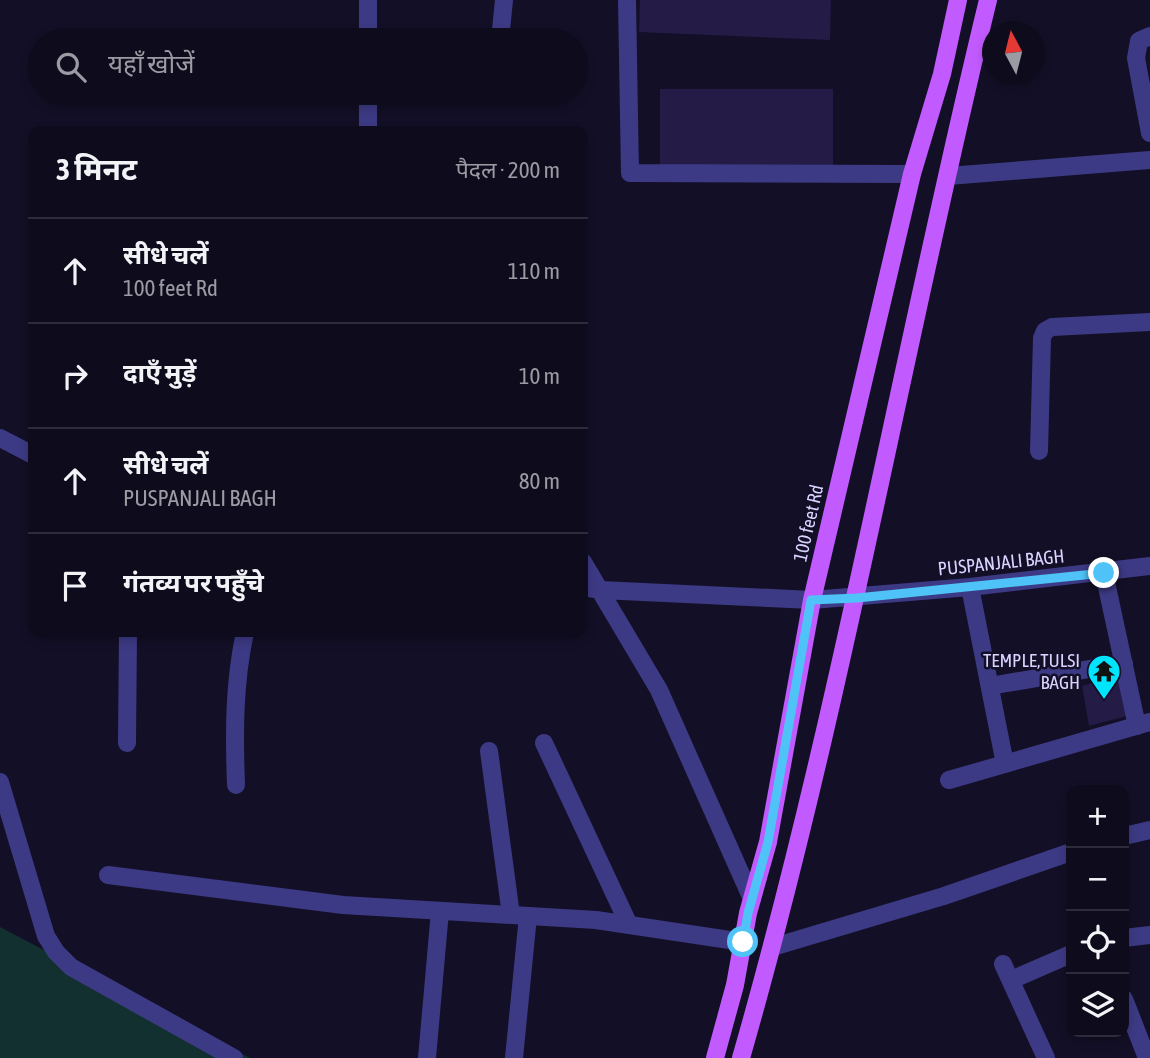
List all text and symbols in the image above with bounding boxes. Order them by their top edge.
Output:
north arrow [982,21,1045,84]
search box [28,28,588,105]
icon: search [52,48,90,86]
text: यहाँ खोजें [108,49,194,79]
text: 3 मिनट [56,152,137,186]
text: पैदल · 200 m [456,157,560,183]
text: सीधे चलें [123,240,209,270]
icon: ahead [56,252,94,290]
text: 110 m [508,258,560,284]
text: 100 feet Rd [123,275,218,301]
icon: right [56,357,94,395]
text: दाएँ मुड़ें [123,358,196,388]
text: 10 m [519,363,560,389]
text: सीधे चलें [123,450,209,480]
icon: ahead [56,462,94,500]
text: 80 m [519,468,560,494]
street label: 100 feet Rd [788,482,828,564]
text: PUSPANJALI BAGH [123,485,277,511]
street label: PUSPANJALI BAGH [937,544,1065,580]
route end [1088,557,1119,588]
icon: arrive [56,567,94,605]
text: गंतव्य पर पहुँचे [123,568,264,598]
place label: TEMPLE,TULSI BAGH [983,649,1080,693]
temple icon: TEMPLE,TULSI BAGH [1085,652,1123,701]
map controls [1066,785,1129,1037]
button: + [1066,785,1129,848]
button: − [1066,848,1129,911]
button: locate [1066,911,1129,974]
route start [727,926,758,957]
button: layers [1066,974,1129,1037]

